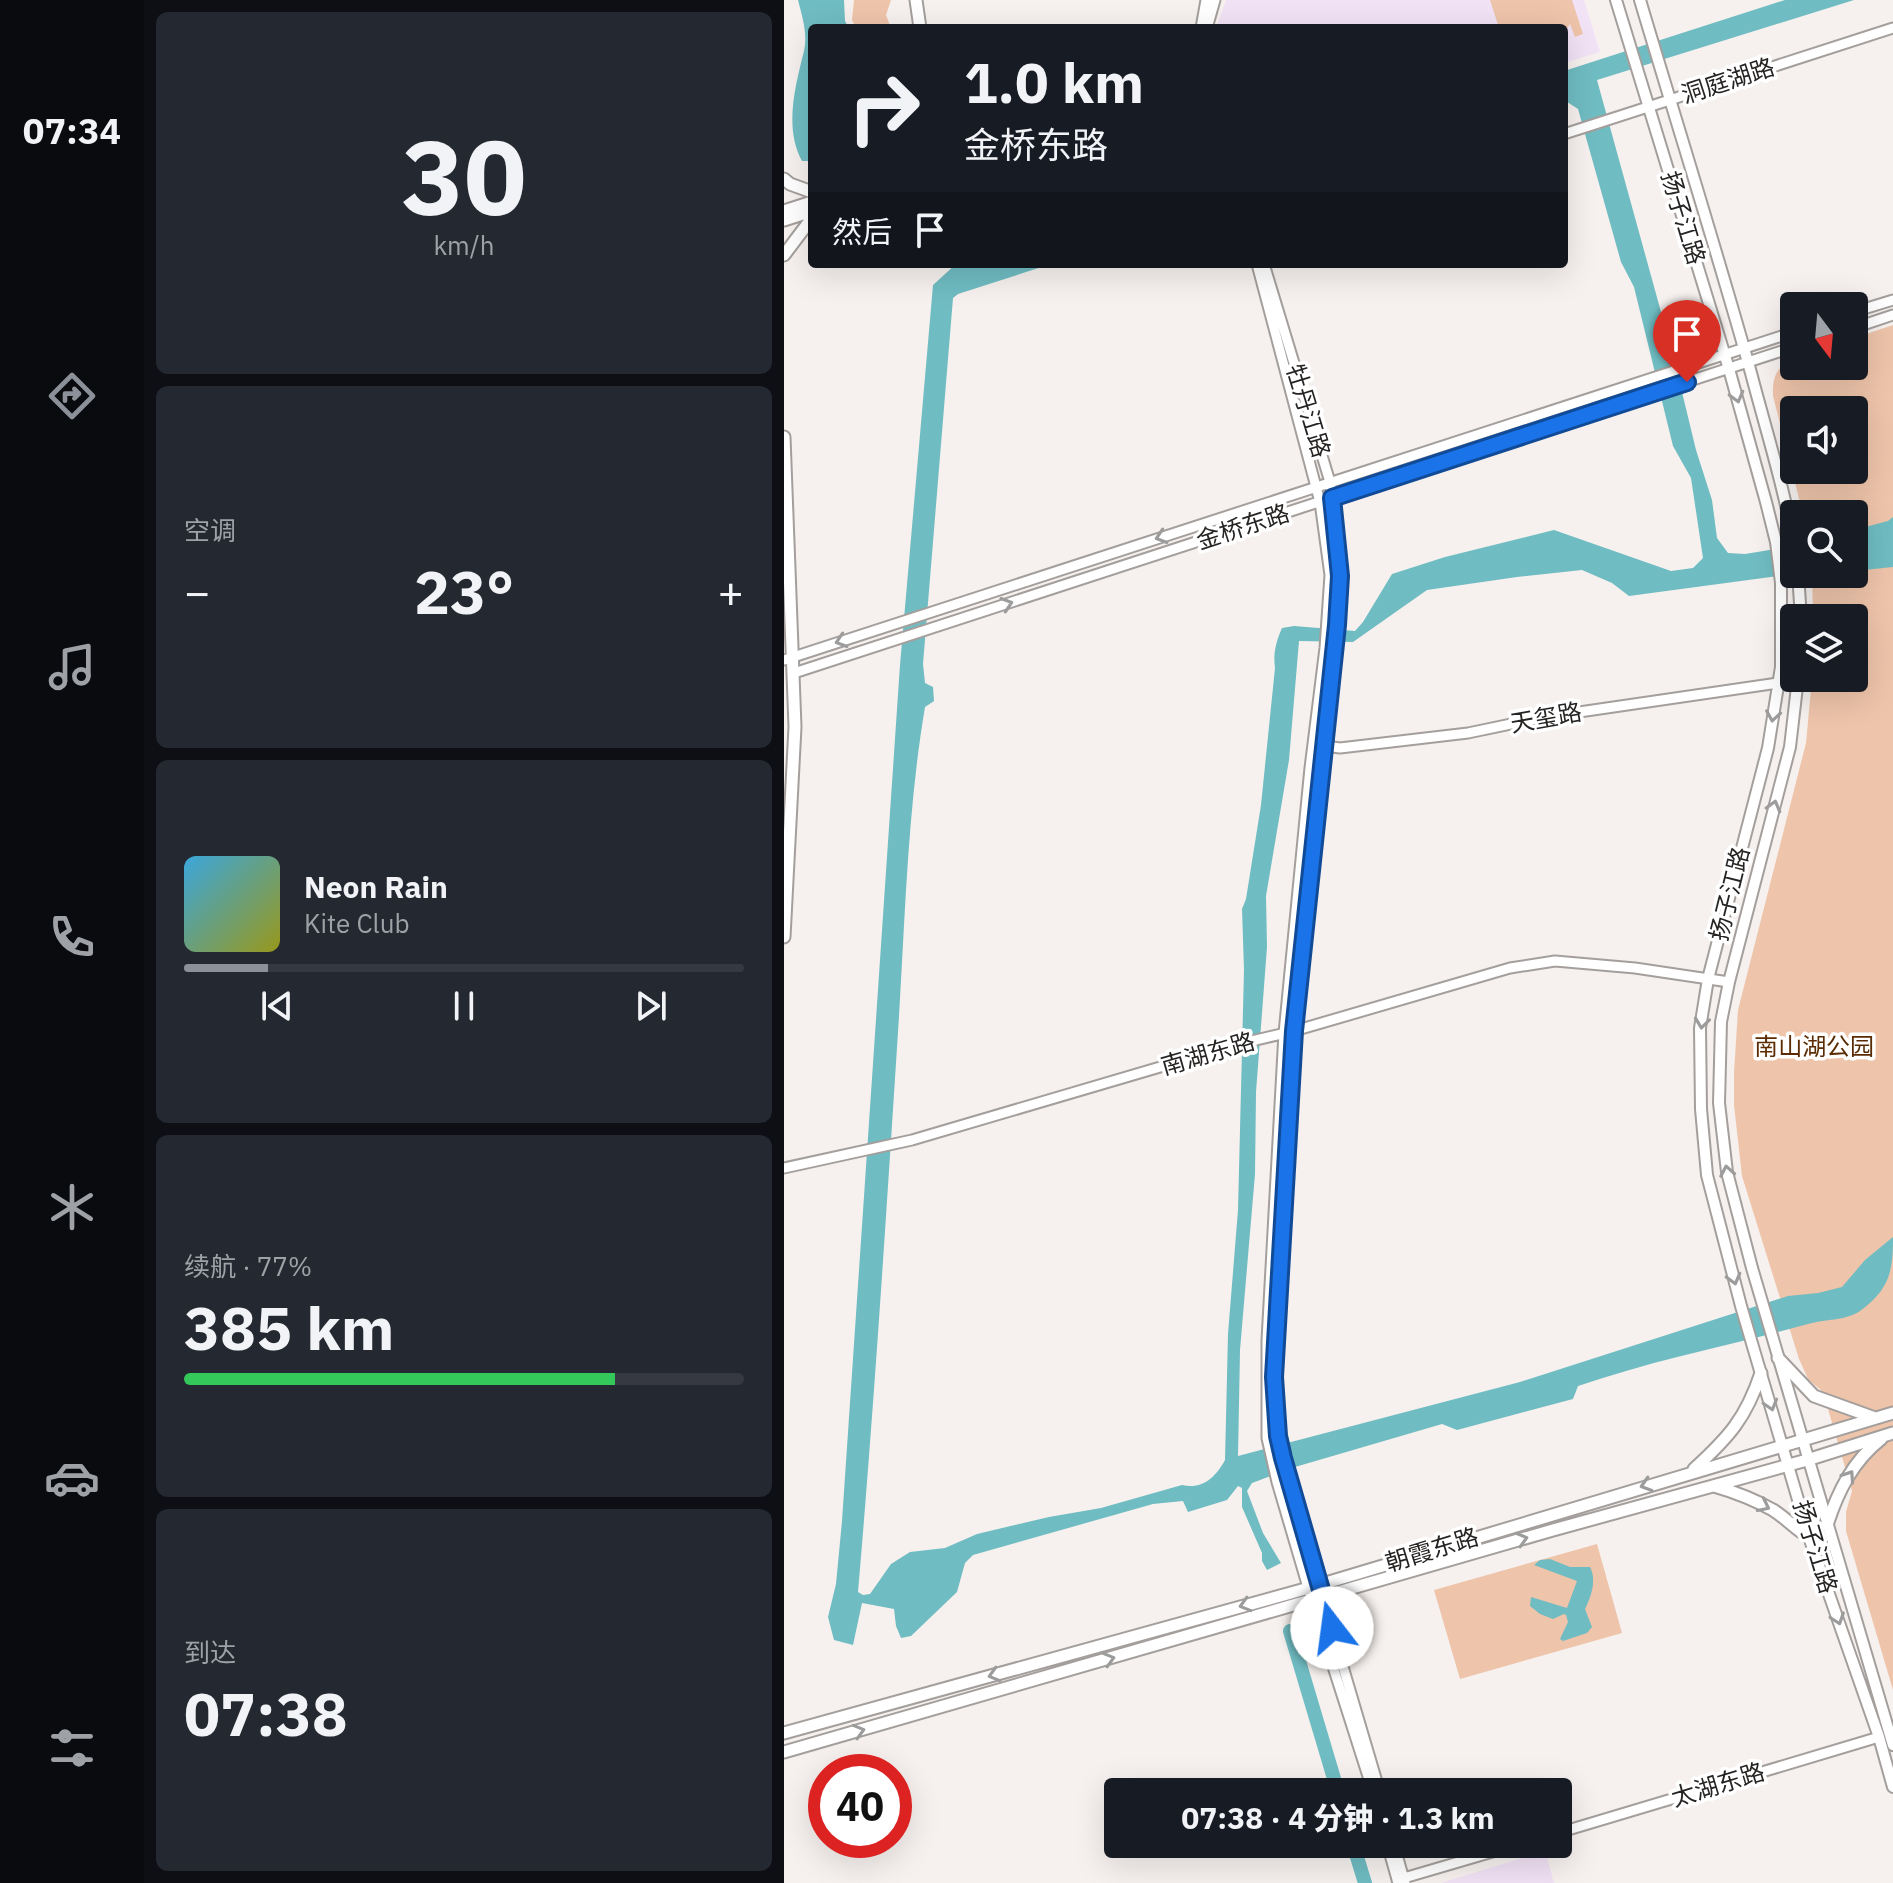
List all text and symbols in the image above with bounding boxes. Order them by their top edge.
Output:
text: 1.0 km [964,46,1144,118]
street label: 洞庭湖路 [1677,50,1778,110]
icon: right [832,56,936,160]
text: 07:34 [23,107,121,154]
text: 30 [402,108,526,244]
text: 金桥东路 [964,121,1108,168]
street label: 扬子江路 [1655,167,1713,268]
icon: arrive [908,208,952,252]
text: 然后 [832,212,892,251]
text: km/h [433,228,495,262]
north arrow [1780,292,1868,380]
map controls [1780,292,1868,692]
pin [1653,300,1721,382]
icon: arrive [1665,312,1709,356]
street label: 牡丹江路 [1280,360,1338,461]
icon: directions [44,368,100,424]
one-way arrow [1728,390,1745,404]
button: sound [1780,396,1868,484]
street label: 金桥东路 [1192,496,1293,556]
button: search [1780,500,1868,588]
text: 空调 [184,513,236,547]
one-way arrow [1155,527,1169,543]
text: 23° [414,552,514,631]
text: − [184,563,210,620]
text: + [718,563,744,620]
one-way arrow [999,597,1013,613]
button: layers [1780,604,1868,692]
one-way arrow [834,632,848,648]
icon: music [44,639,100,695]
street label: 天玺路 [1508,695,1584,739]
one-way arrow [1765,709,1782,723]
one-way arrow [1765,800,1782,814]
street label: 扬子江路 [1702,843,1756,944]
text: Neon Rain [304,867,448,906]
text: Kite Club [304,906,409,940]
icon: phone [44,909,100,965]
icon: previous [255,984,299,1028]
icon: pause [442,984,486,1028]
icon: next [629,984,673,1028]
one-way arrow [1693,1017,1710,1030]
street label: 南湖东路 [1157,1024,1258,1082]
park label: 南山湖公园 [1754,1030,1874,1062]
one-way arrow [1720,1164,1737,1178]
icon: climate [44,1179,100,1235]
text: 续航 · 77% [184,1249,312,1283]
one-way arrow [1725,1272,1742,1286]
text: 385 km [184,1288,394,1367]
one-way arrow [1762,1397,1778,1411]
icon: car [44,1450,100,1506]
one-way arrow [1839,1470,1854,1484]
one-way arrow [1640,1476,1653,1492]
one-way arrow [1756,1496,1771,1512]
street label: 扬子江路 [1787,1496,1845,1597]
street label: 朝霞东路 [1381,1520,1482,1578]
one-way arrow [1514,1532,1528,1548]
position arrow [1290,1586,1374,1670]
one-way arrow [1238,1596,1252,1613]
one-way arrow [1828,1612,1844,1626]
text: 到达 [184,1635,236,1669]
one-way arrow [1102,1652,1116,1668]
one-way arrow [988,1666,1002,1682]
text: 07:38 [184,1674,348,1753]
icon: filters [44,1720,100,1776]
one-way arrow [852,1724,866,1740]
speed limit sign: 40 [808,1754,912,1858]
street label: 太湖东路 [1667,1755,1768,1813]
text: 07:38 · 4 分钟 · 1.3 km [1181,1798,1495,1837]

